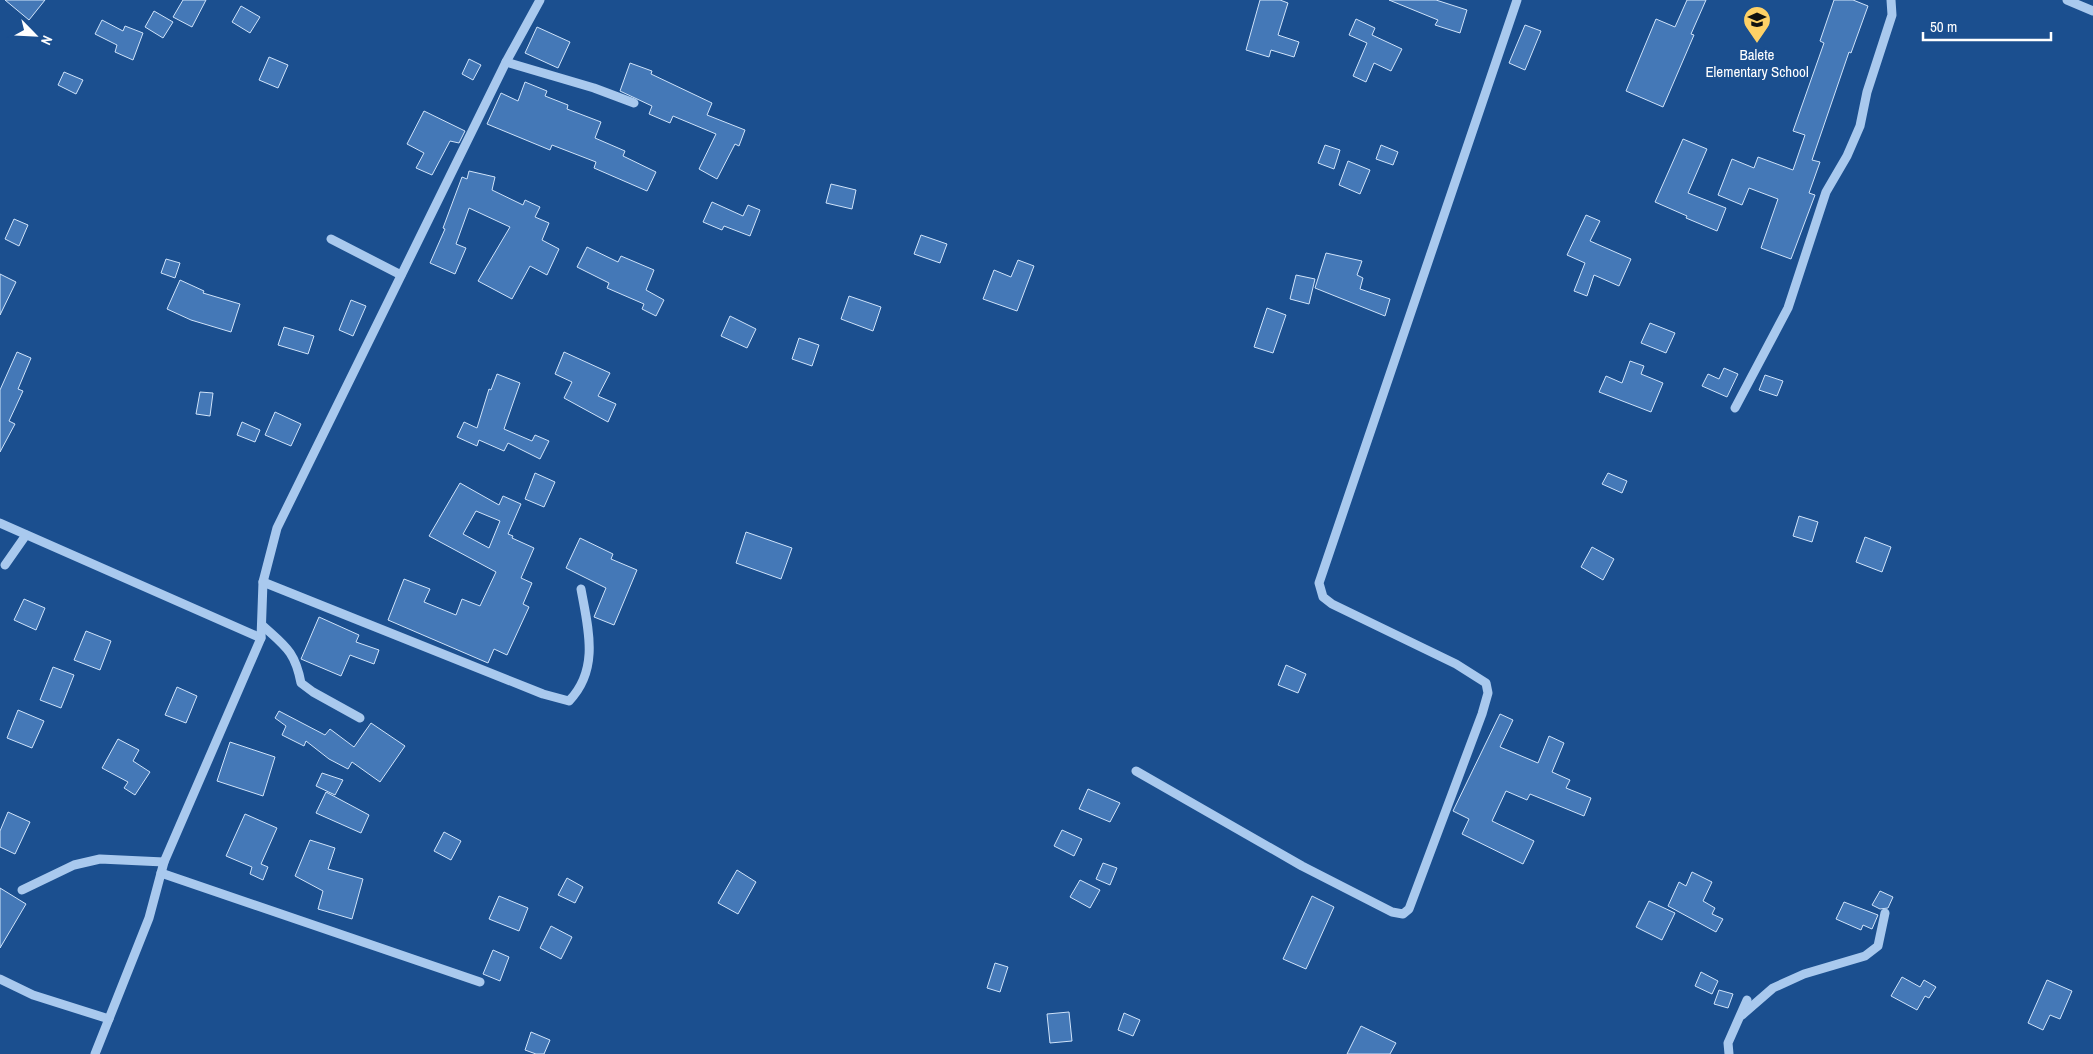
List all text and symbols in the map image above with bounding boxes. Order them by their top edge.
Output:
school or university icon: Balete Elementary School [1742,5,1772,44]
north arrow [10,10,60,60]
scale bar [1923,10,2050,42]
text: 50 m [1930,16,1957,37]
text: N [37,33,57,48]
place label: Balete Elementary School [1705,44,1809,82]

